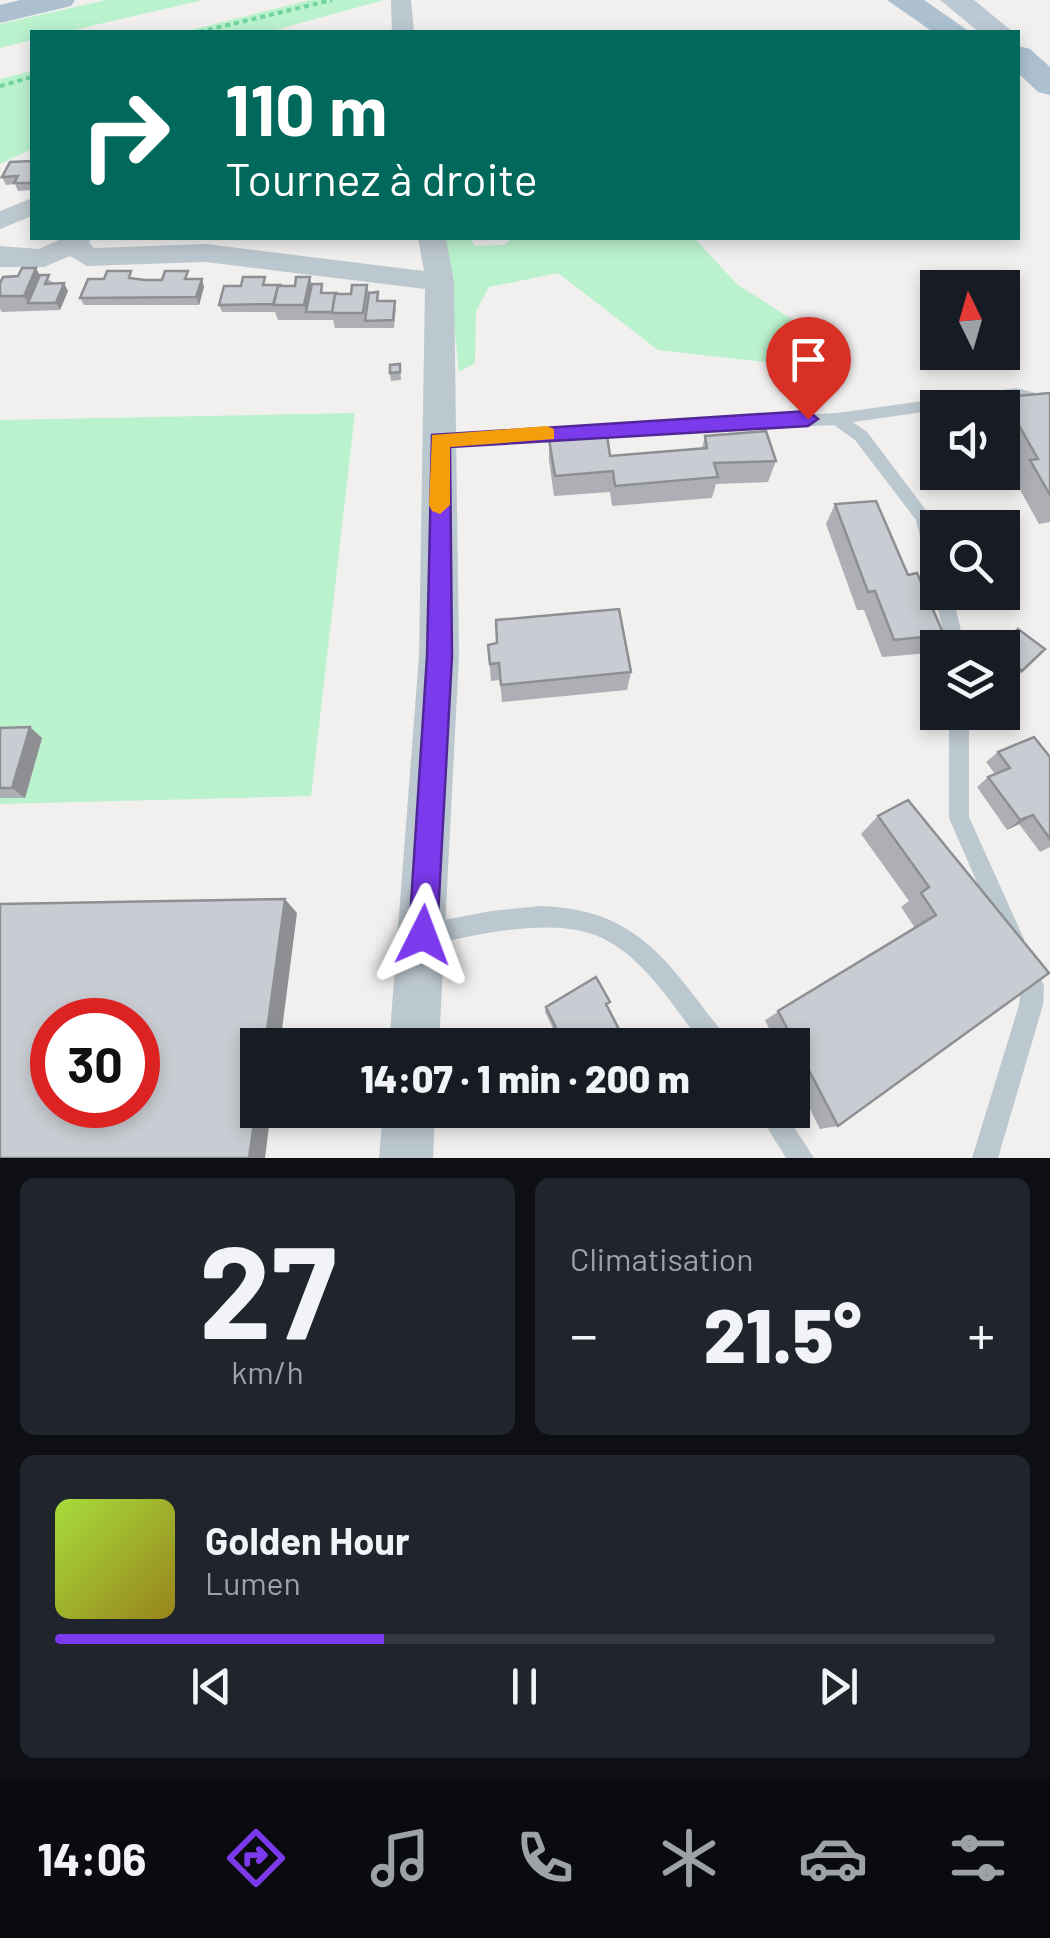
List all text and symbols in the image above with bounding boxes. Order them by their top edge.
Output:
text: 110 m [225,66,387,150]
icon: right [60,70,190,200]
text: Tournez à droite [225,151,538,205]
north arrow [920,270,1020,370]
map controls [920,270,1020,730]
pin [766,317,851,420]
icon: arrive [781,332,836,387]
button: sound [920,390,1020,490]
button: search [920,510,1020,610]
button: layers [920,630,1020,730]
position arrow [371,883,475,987]
speed limit sign: 30 [30,998,160,1128]
text: 14:07 · 1 min · 200 m [360,1055,690,1101]
text: 27 [199,1209,336,1365]
text: Climatisation [570,1239,754,1277]
text: 21.5° [703,1288,862,1378]
text: − [570,1300,598,1366]
text: + [967,1300,995,1366]
text: km/h [231,1352,304,1390]
text: Golden Hour [205,1517,410,1563]
text: Lumen [205,1563,301,1601]
icon: previous [184,1659,239,1714]
icon: pause [497,1659,552,1714]
icon: next [811,1659,866,1714]
icon: directions [221,1823,291,1893]
icon: music [365,1823,435,1893]
icon: phone [510,1823,580,1893]
icon: climate [654,1823,724,1893]
icon: car [798,1823,868,1893]
icon: filters [943,1823,1013,1893]
text: 14:06 [37,1831,147,1885]

